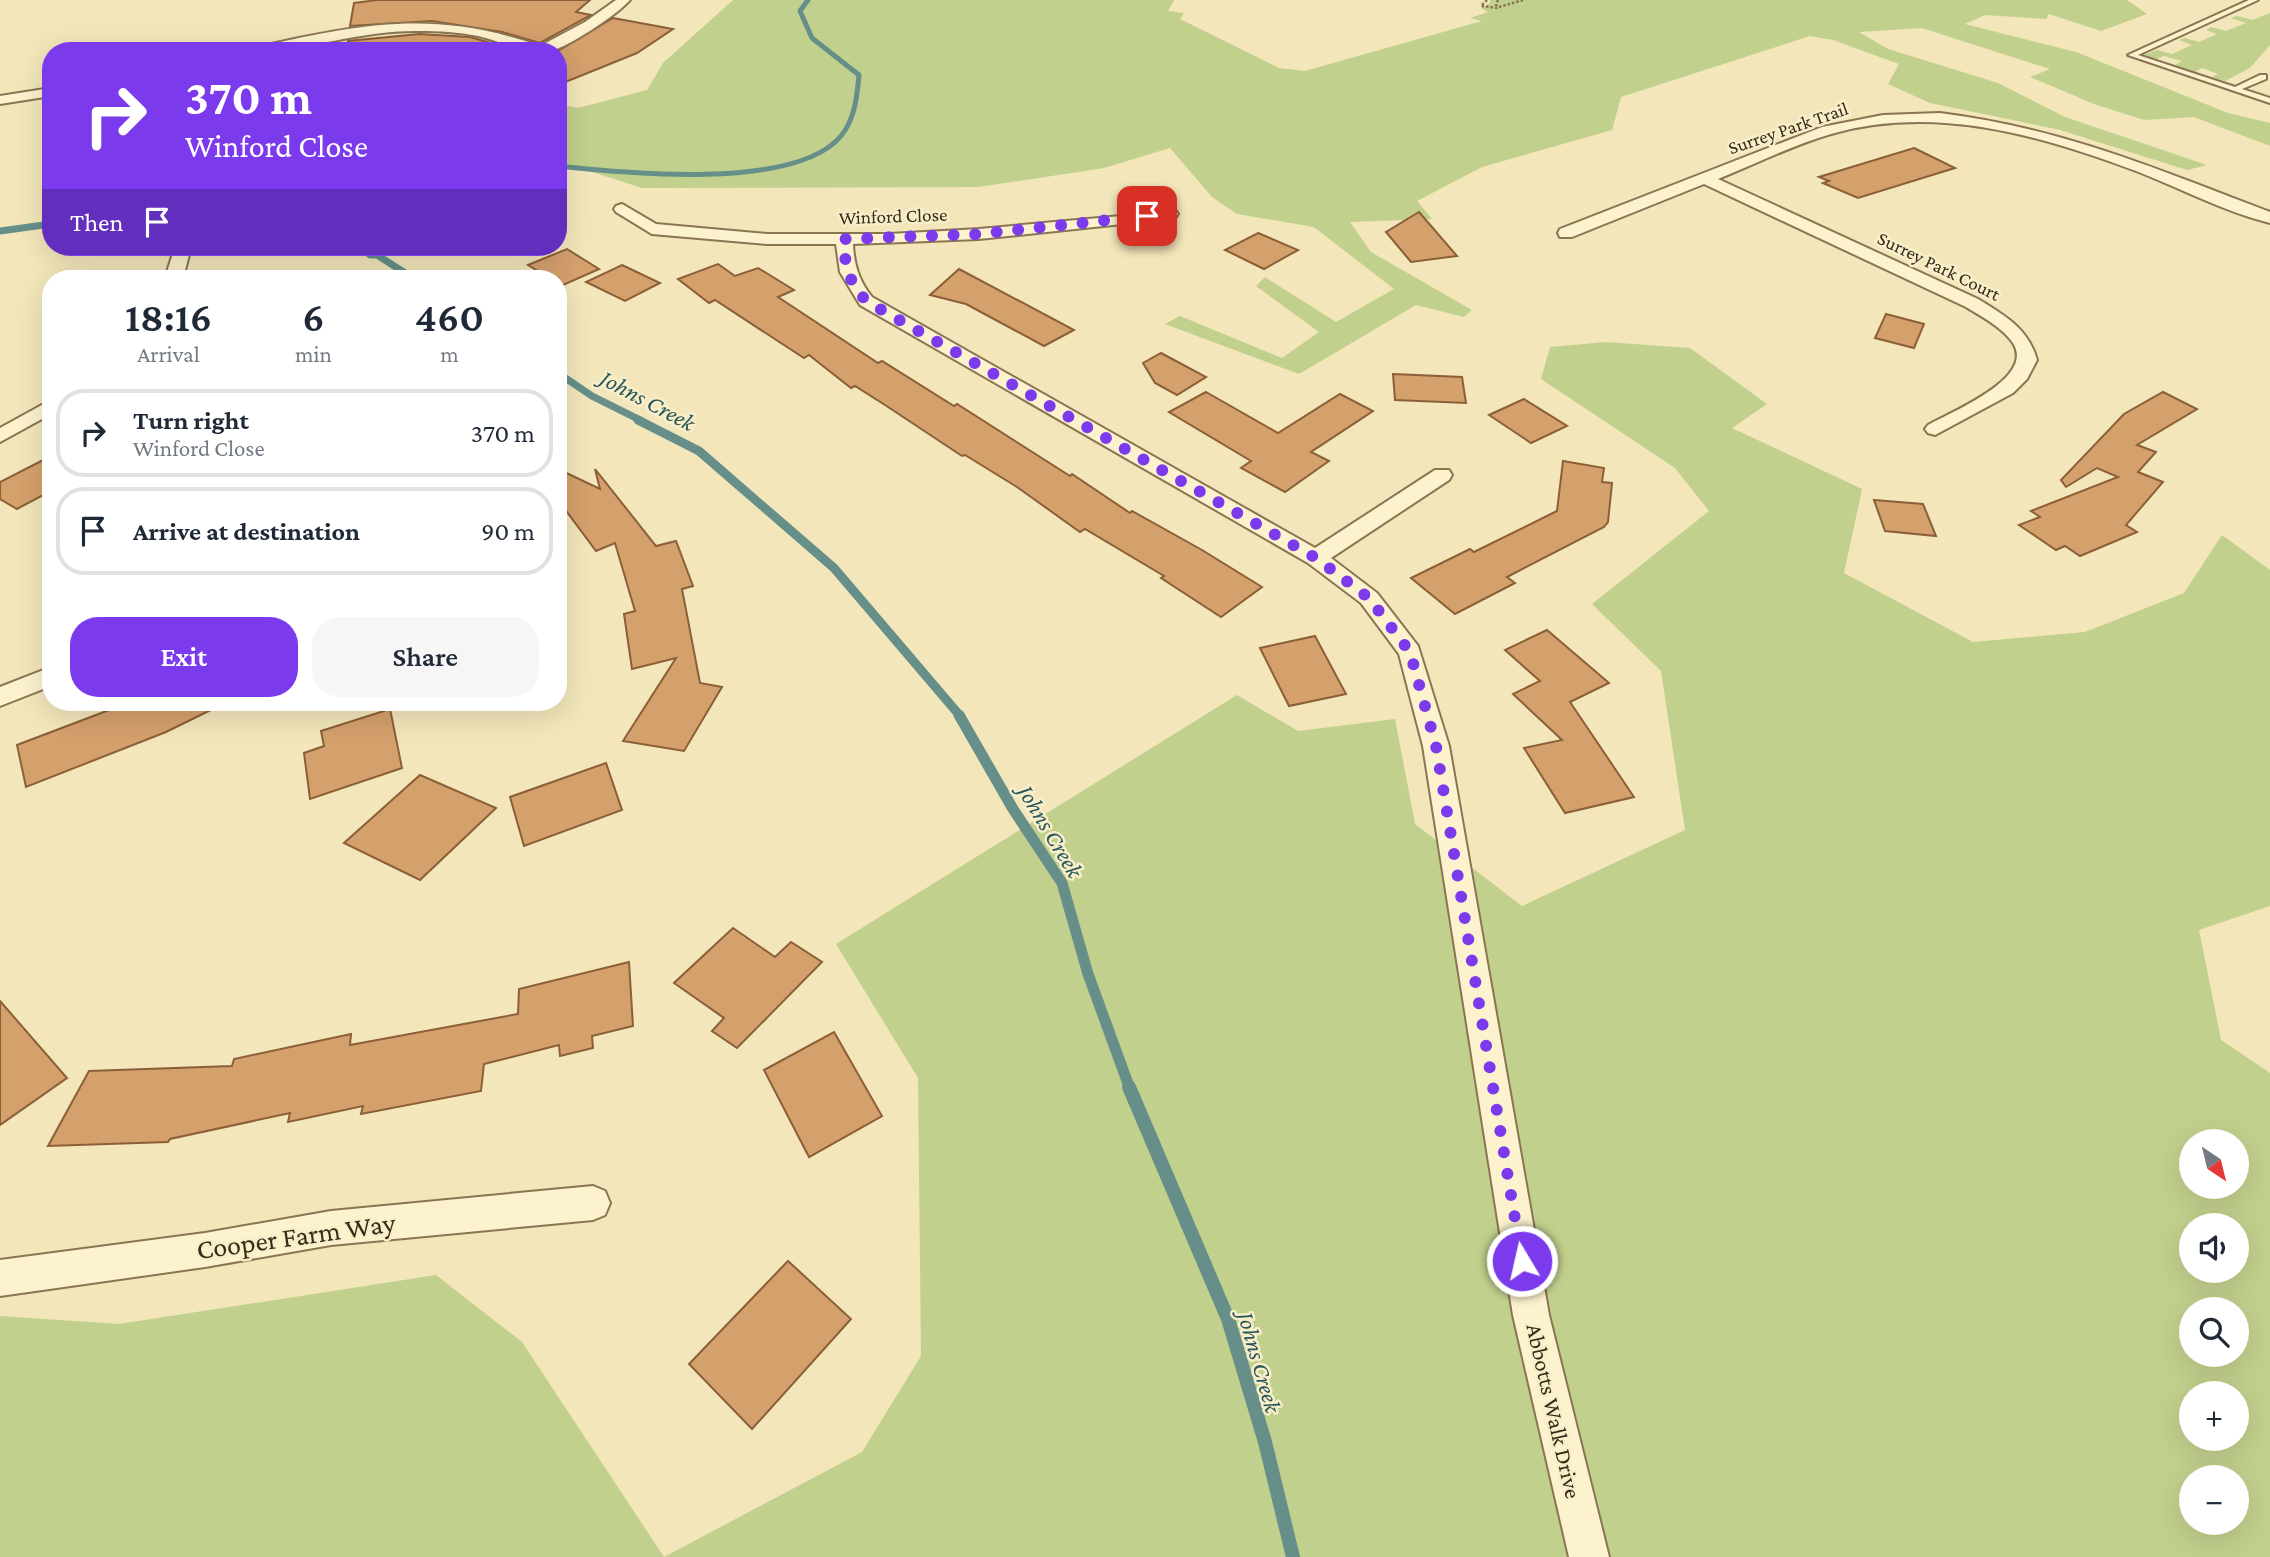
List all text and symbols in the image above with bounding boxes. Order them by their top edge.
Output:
icon: right [70,70,161,161]
text: 370 m [185,70,312,125]
street label: Surrey Park Trail [1725,98,1851,158]
text: Winford Close [185,128,368,164]
pin [1117,186,1177,246]
icon: arrive [1128,197,1166,235]
icon: arrive [138,203,176,241]
street label: Winford Close [838,204,948,228]
text: Then [70,208,124,237]
street label: Surrey Park Court [1874,227,2004,305]
text: 18:16 [125,293,212,340]
text: 6 [302,293,325,340]
text: 460 [415,293,484,340]
text: Arrival [137,341,200,367]
text: min [295,341,332,367]
text: m [440,341,459,367]
water label: Johns Creek [592,362,701,437]
text: Turn right [133,406,249,435]
icon: right [74,414,112,452]
text: 370 m [471,419,535,448]
text: Winford Close [133,435,265,461]
icon: arrive [74,512,112,550]
text: Arrive at destination [133,517,360,546]
text: 90 m [481,517,535,546]
button: Exit [70,617,298,697]
button: Share [312,617,539,697]
water label: Johns Creek [1011,776,1090,884]
north arrow [2179,1129,2249,1199]
map controls [2179,1129,2249,1535]
street label: Cooper Farm Way [195,1207,398,1265]
button: sound [2179,1213,2249,1283]
position arrow [1485,1224,1559,1298]
button: search [2179,1297,2249,1367]
water label: Johns Creek [1232,1305,1288,1417]
street label: Abbotts Walk Drive [1521,1321,1587,1501]
button: + [2179,1381,2249,1451]
button: − [2179,1465,2249,1535]

